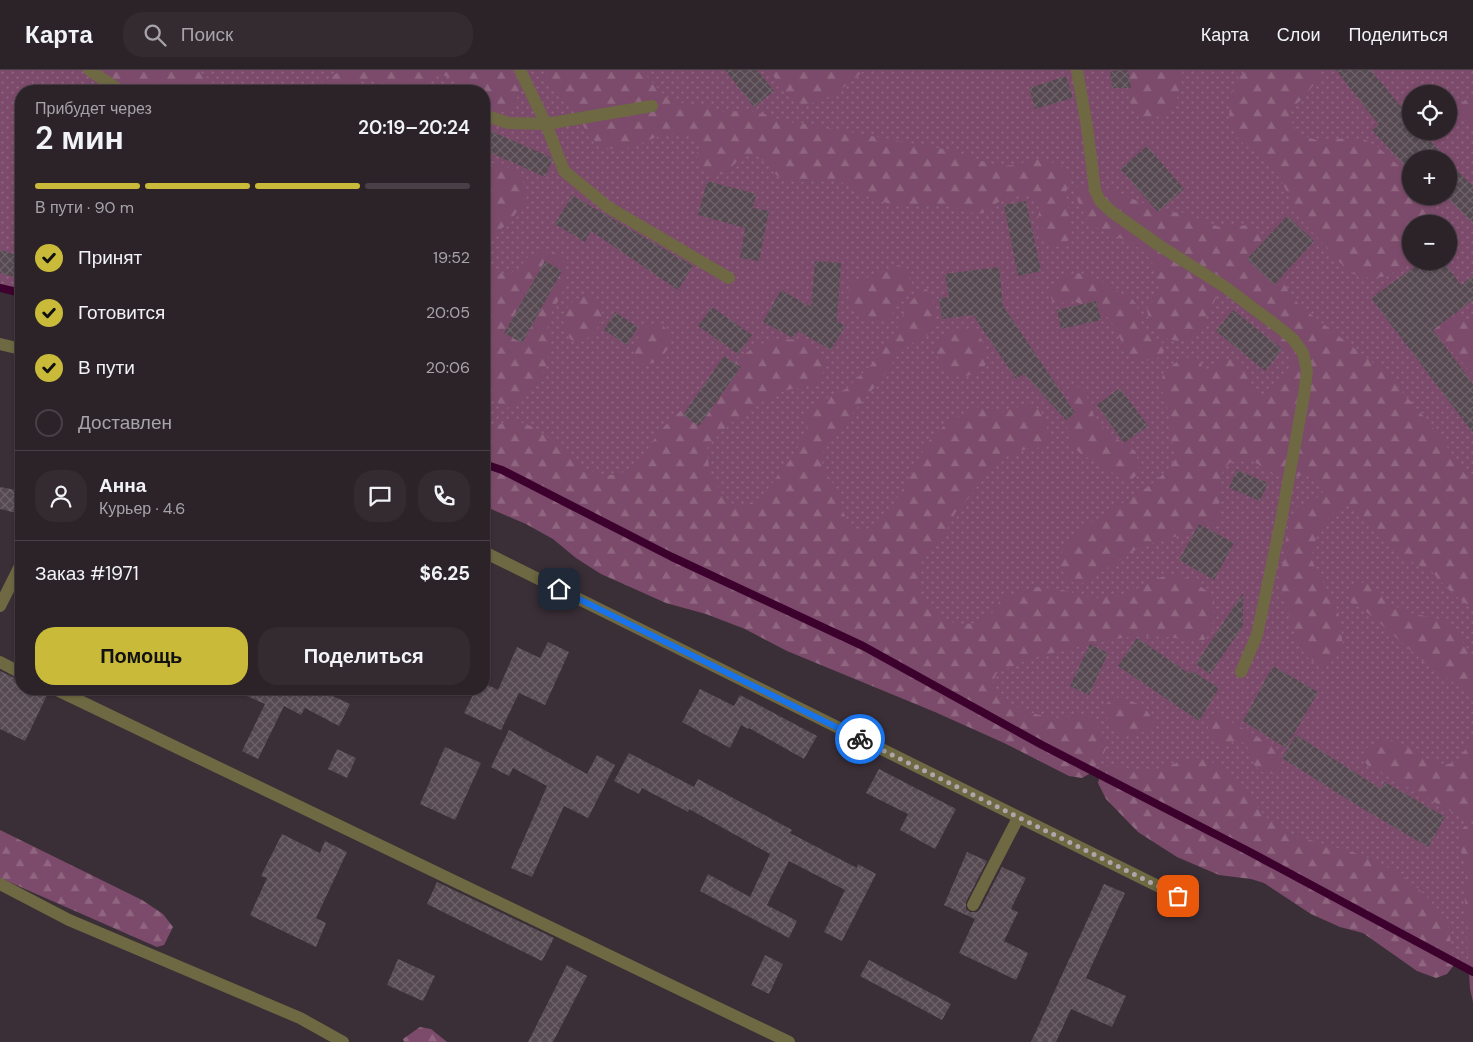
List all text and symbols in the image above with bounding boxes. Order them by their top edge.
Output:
search box [123,12,473,57]
text: Карта [25,19,93,50]
icon: search [141,21,169,49]
text: Поиск [181,22,233,47]
text: Карта [1201,23,1249,47]
text: Слои [1277,23,1321,47]
text: Поделиться [1349,23,1448,47]
map controls [1402,85,1457,270]
button: locate [1402,85,1457,140]
text: Прибудет через [35,98,152,119]
text: 20:19–20:24 [358,115,470,140]
text: 2 мин [35,117,124,159]
button: + [1402,150,1457,205]
text: В пути · 90 m [35,197,134,218]
button: − [1402,215,1457,270]
icon: check [35,244,63,272]
text: Принят [78,245,142,270]
text: 19:52 [433,247,470,268]
icon: check [35,299,63,327]
text: Готовится [78,300,165,325]
text: 20:05 [426,302,470,323]
icon: check [35,354,63,382]
text: В пути [78,355,135,380]
text: 20:06 [426,357,470,378]
text: Доставлен [78,410,172,435]
button: person [35,470,87,522]
button: chat [354,470,406,522]
button: phone [418,470,470,522]
text: Анна [99,473,146,498]
text: Курьер · 4.6 [99,498,185,519]
text: Заказ #1971 [35,561,139,586]
text: $6.25 [420,561,470,586]
pin [538,568,580,610]
icon: home [545,575,573,603]
button: Помощь [35,627,248,685]
button: Поделиться [258,627,470,685]
courier [835,714,885,764]
icon: bike [846,725,874,753]
pin [1157,875,1199,917]
icon: bag [1164,882,1192,910]

